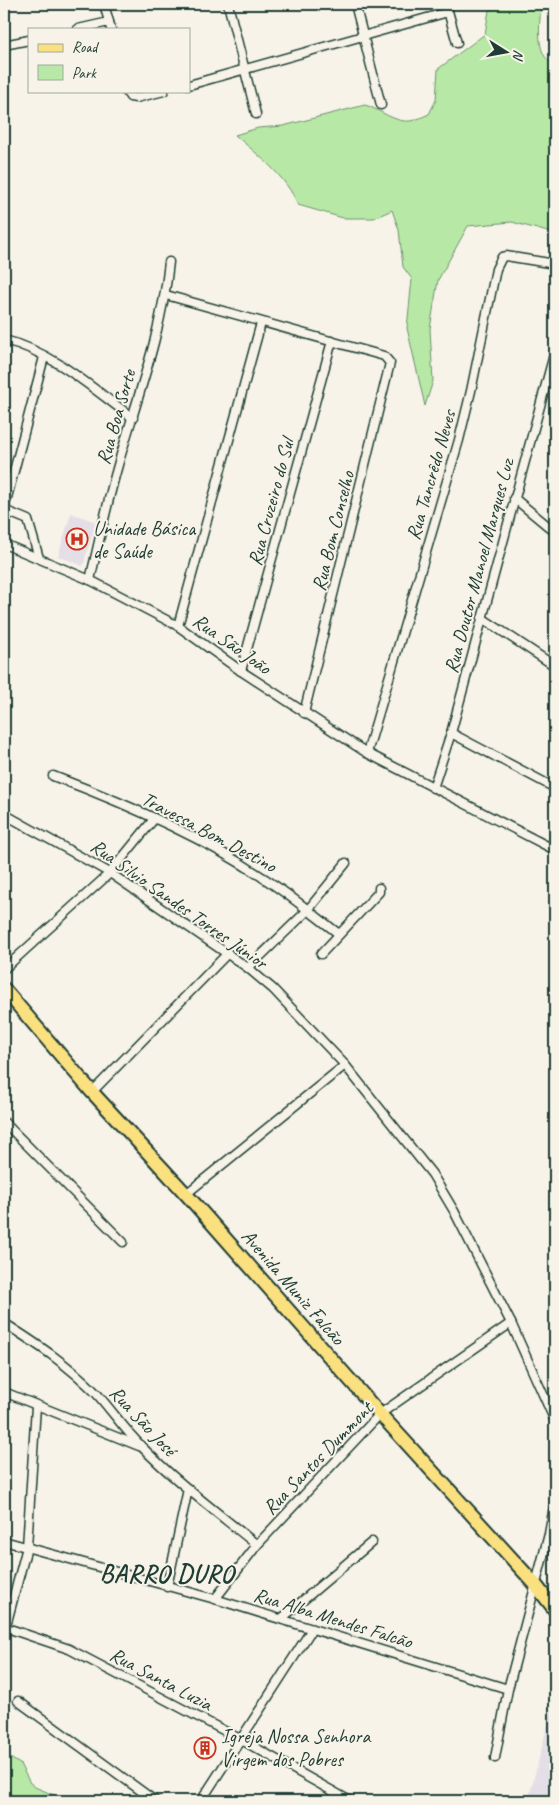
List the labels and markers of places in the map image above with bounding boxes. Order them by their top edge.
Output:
place label: Unidade Básica de Saúde [93,516,197,564]
hospital icon: Unidade Básica de Saúde [65,527,89,551]
place label: Igreja Nossa Senhora Virgem dos Pobres [221,1724,372,1772]
building icon: Igreja Nossa Senhora Virgem dos Pobres [193,1736,217,1760]

